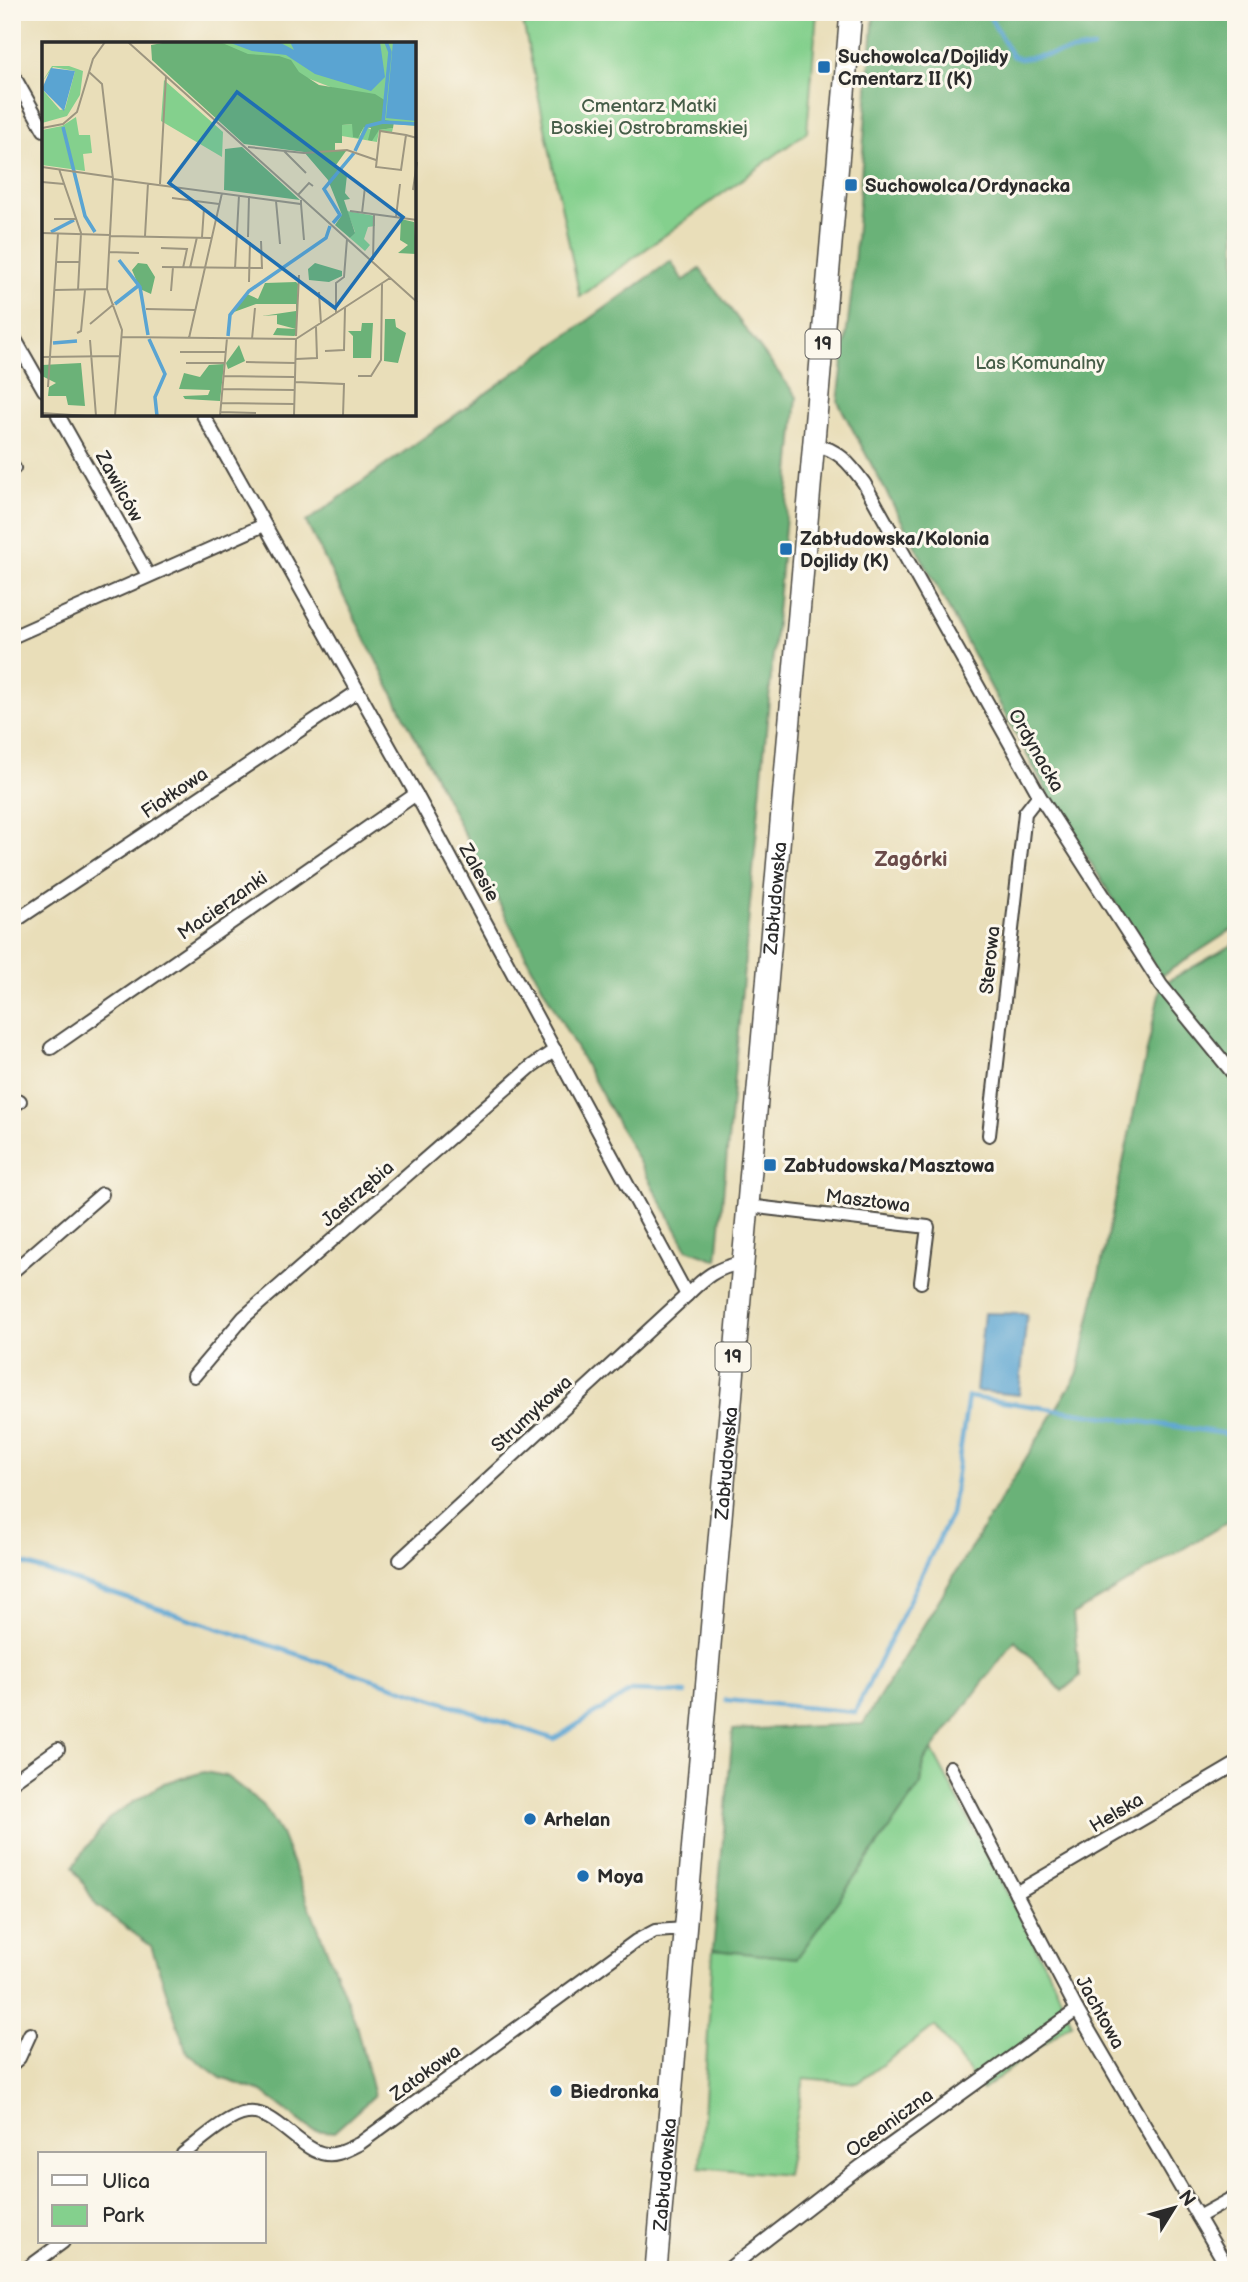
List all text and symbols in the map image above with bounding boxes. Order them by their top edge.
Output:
inset map [42,42,416,416]
place label: Suchowolca/Dojlidy Cmentarz II (K) [838,46,1008,91]
marker: Suchowolca/Dojlidy Cmentarz II (K) [816,59,832,75]
park label: Cmentarz Matki Boskiej Ostrobramskiej [550,95,748,140]
place label: Suchowolca/Ordynacka [865,175,1070,198]
marker: Suchowolca/Ordynacka [843,177,859,193]
road number: 19 [806,330,840,358]
park label: Las Komunalny [975,352,1105,375]
street label: Zawilców [89,446,148,526]
place label: Zabłudowska/Kolonia Dojlidy (K) [800,528,989,573]
marker: Zabłudowska/Kolonia Dojlidy (K) [778,541,794,557]
street label: Ordynacka [1003,705,1069,796]
street label: Fiołkowa [137,763,213,824]
street label: Zalesie [453,839,504,906]
street label: Zabłudowska [760,841,792,957]
district label: Zagórki [875,847,947,872]
street label: Macierzanki [174,867,272,946]
street label: Sterowa [975,925,1006,995]
place label: Zabłudowska/Masztowa [784,1155,995,1178]
street label: Jastrzębia [317,1156,399,1232]
marker: Zabłudowska/Masztowa [762,1157,778,1173]
street label: Masztowa [824,1185,911,1218]
road number: 19 [716,1342,750,1372]
street label: Strumykowa [487,1371,577,1457]
street label: Zabłudowska [711,1406,744,1521]
street label: Helska [1086,1788,1148,1838]
place label: Arhelan [543,1809,610,1832]
marker: Arhelan [522,1811,538,1827]
place label: Moya [597,1866,644,1889]
marker: Moya [575,1868,591,1884]
street label: Jachtowa [1070,1972,1129,2053]
street label: Zatokowa [385,2040,466,2107]
place label: Biedronka [570,2081,659,2104]
marker: Biedronka [548,2083,564,2099]
street label: Oceaniczna [842,2084,938,2163]
street label: Zabłudowska [649,2117,682,2233]
legend [38,2152,266,2244]
text: Ulica [102,2169,150,2194]
north arrow [1140,2174,1210,2244]
text: N [1173,2186,1200,2211]
text: Park [102,2203,145,2228]

